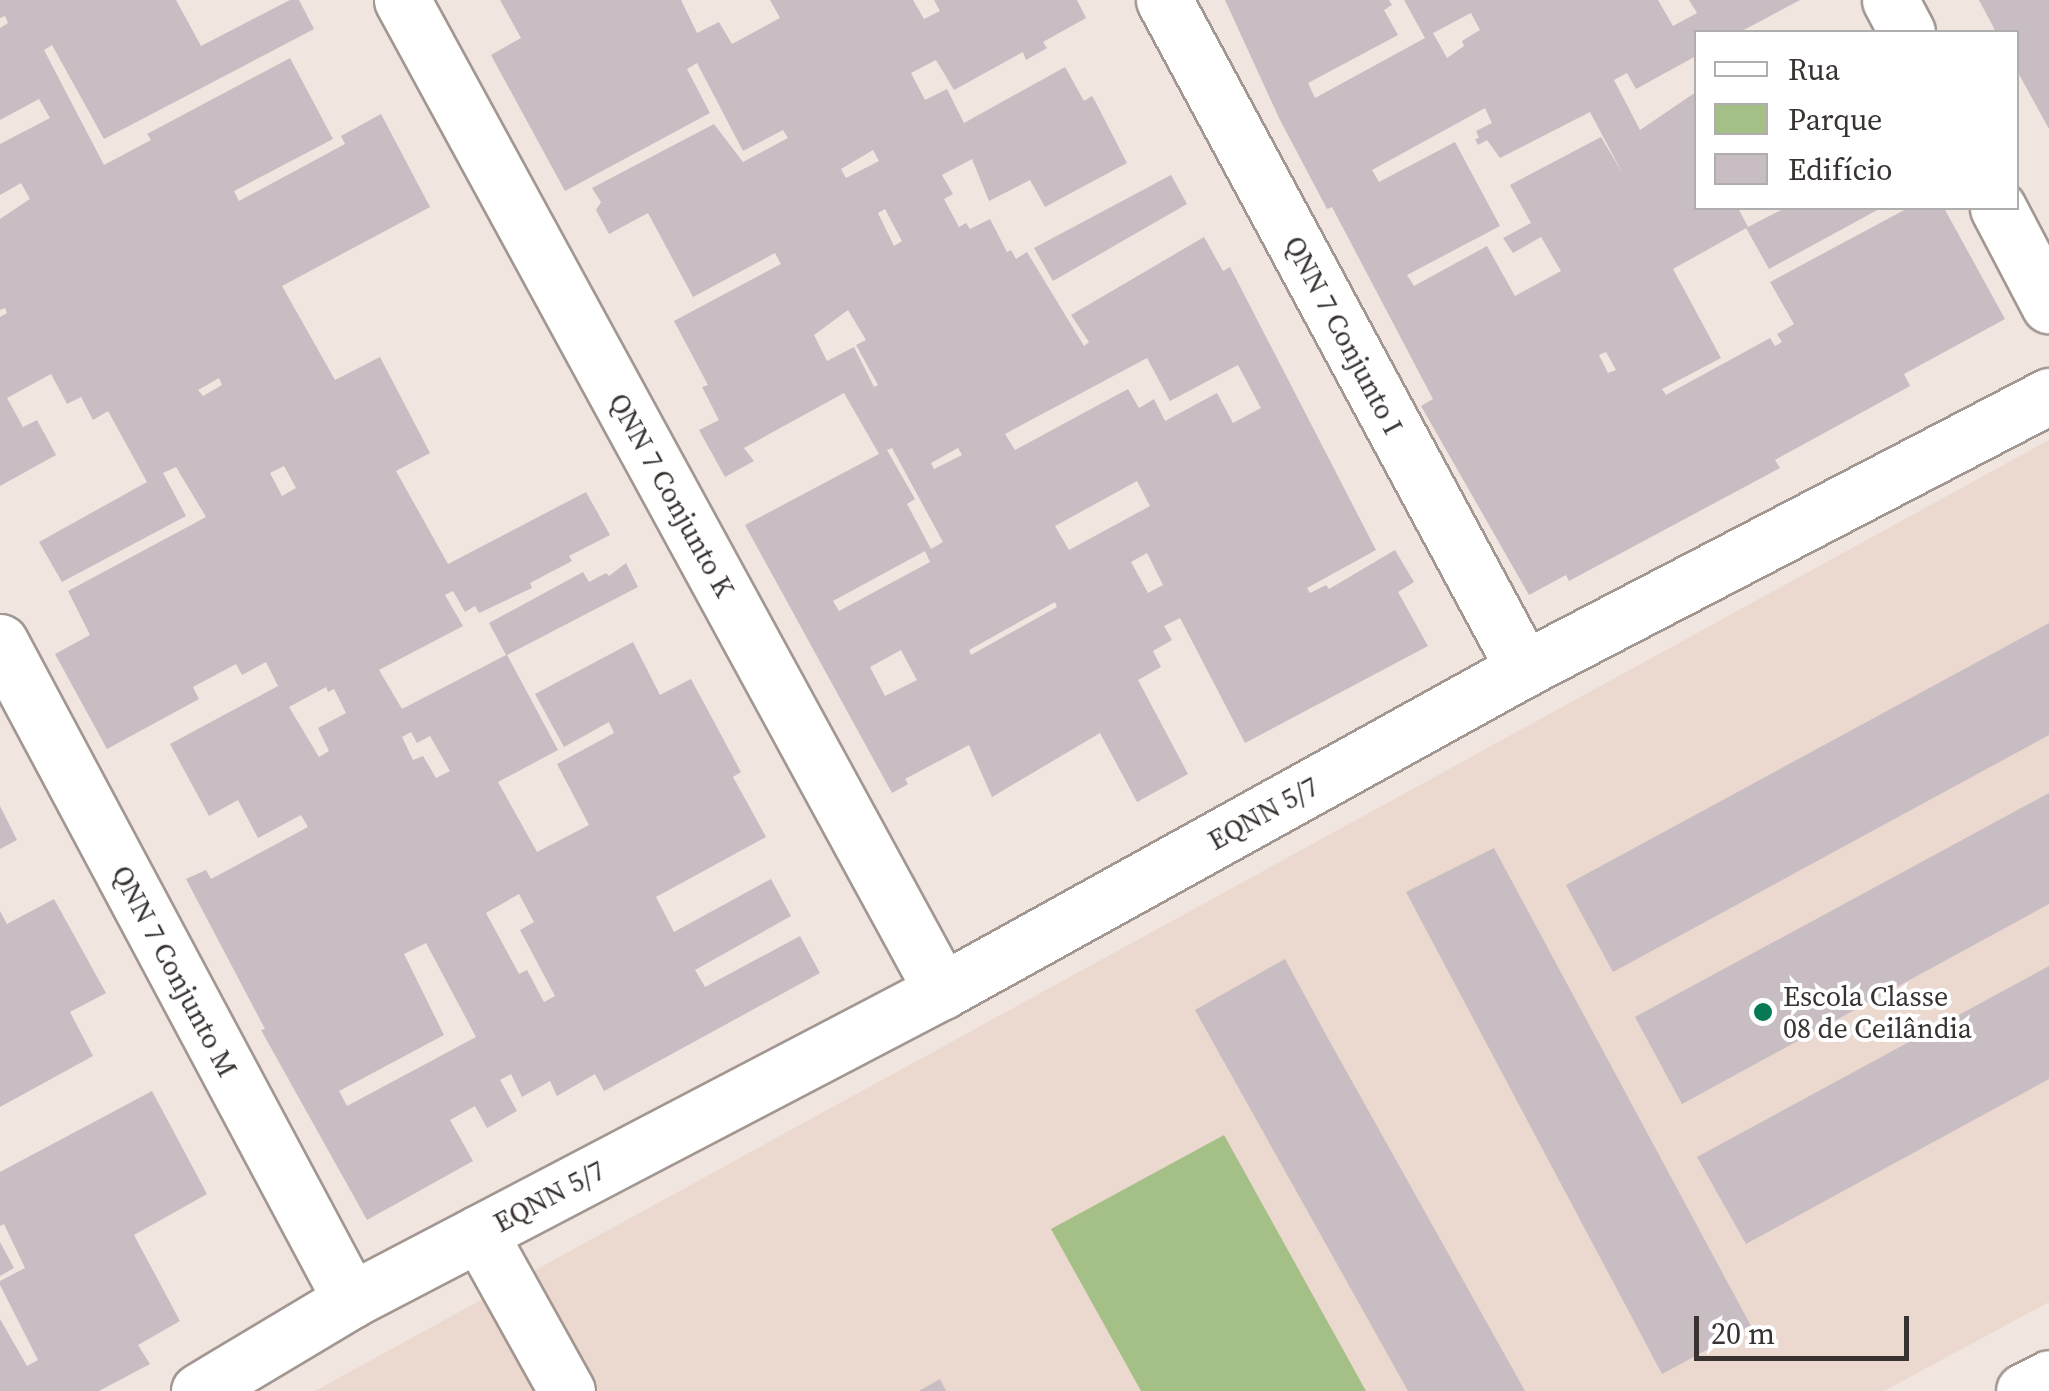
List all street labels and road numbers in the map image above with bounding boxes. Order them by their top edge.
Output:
street label: QNN 7 Conjunto I [1278,230,1410,440]
street label: QNN 7 Conjunto K [602,387,742,603]
street label: EQNN 5/7 [1202,769,1324,857]
street label: QNN 7 Conjunto M [105,860,245,1082]
street label: EQNN 5/7 [488,1153,610,1239]

